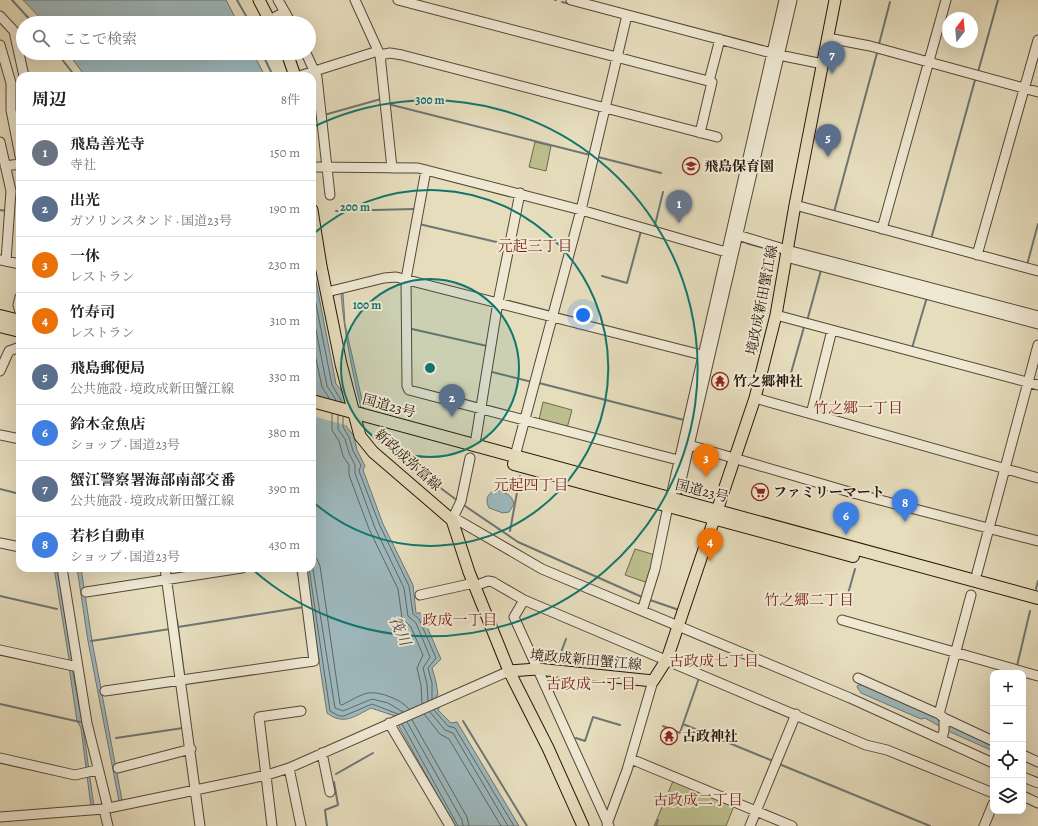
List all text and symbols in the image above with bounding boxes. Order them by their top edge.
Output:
north arrow [942,12,978,48]
search box [16,16,316,60]
icon: search [30,27,52,49]
text: ここで検索 [62,29,137,49]
pin: 7 [819,41,845,74]
text: 周辺 [32,88,66,111]
text: 8件 [281,91,300,108]
text: 300 m [415,92,445,108]
pin: 5 [815,124,841,157]
text: 飛島善光寺 [70,134,145,154]
text: 1 [43,144,47,161]
text: 150 m [270,144,300,161]
text: 寺社 [70,156,96,173]
school or university icon: 飛島保育園 [681,156,701,176]
place label: 飛島保育園 [704,157,774,176]
text: 出光 [70,190,100,210]
pin: 1 [666,190,692,223]
text: 200 m [340,199,370,215]
text: 2 [42,200,48,217]
text: 190 m [269,200,300,217]
text: ガソリンスタンド · 国道23号 [70,212,232,229]
district label: 元起三丁目 [497,236,573,256]
street label: 境政成新田蟹江線 [742,243,782,357]
text: 一休 [70,246,100,266]
text: 3 [42,256,48,273]
text: 230 m [268,256,300,273]
text: レストラン [70,268,135,285]
text: 100 m [353,297,381,313]
text: 竹寿司 [70,302,115,322]
your location [573,305,593,325]
text: 4 [42,312,48,329]
text: 310 m [270,312,300,329]
text: レストラン [70,324,135,341]
text: 飛島郵便局 [70,358,145,378]
centre of rings [423,361,437,375]
text: 5 [42,368,48,385]
text: 330 m [269,368,300,385]
temple icon: 竹之郷神社 [710,371,730,391]
place label: 竹之郷神社 [733,372,803,391]
text: 公共施設 · 境政成新田蟹江線 [70,380,234,397]
pin: 2 [439,384,465,417]
street label: 国道23号 [360,390,418,422]
district label: 竹之郷一丁目 [813,398,903,418]
text: 鈴木金魚店 [70,414,145,434]
text: 6 [42,424,48,441]
text: 380 m [268,424,300,441]
street label: 新政成弥富線 [370,425,446,495]
text: ショップ · 国道23号 [70,436,180,453]
pin: 3 [693,444,719,477]
text: 蟹江警察署海部南部交番 [70,470,235,490]
district label: 元起四丁目 [493,475,569,495]
street label: 国道23号 [673,475,731,507]
text: 7 [42,480,48,497]
text: 390 m [268,480,300,497]
supermarket icon: ファミリーマート [750,482,770,502]
place label: ファミリーマート [773,483,885,502]
pin: 8 [892,489,918,522]
text: 公共施設 · 境政成新田蟹江線 [70,492,234,509]
pin: 6 [833,502,859,535]
text: 若杉自動車 [70,526,145,546]
pin: 4 [697,528,723,561]
text: 8 [42,536,48,553]
text: 430 m [268,536,300,553]
text: ショップ · 国道23号 [70,548,180,565]
district label: 竹之郷二丁目 [764,590,854,610]
district label: 政成一丁目 [422,610,498,630]
water label: 筏川 [385,613,416,651]
street label: 境政成新田蟹江線 [529,646,643,674]
district label: 古政成七丁目 [669,651,759,671]
map controls [990,670,1026,814]
button: + [990,670,1026,706]
district label: 古政成一丁目 [546,674,636,694]
button: − [990,706,1026,742]
temple icon: 古政神社 [659,726,679,746]
place label: 古政神社 [682,727,738,746]
button: locate [990,742,1026,778]
button: layers [990,778,1026,814]
district label: 古政成二丁目 [653,790,743,810]

